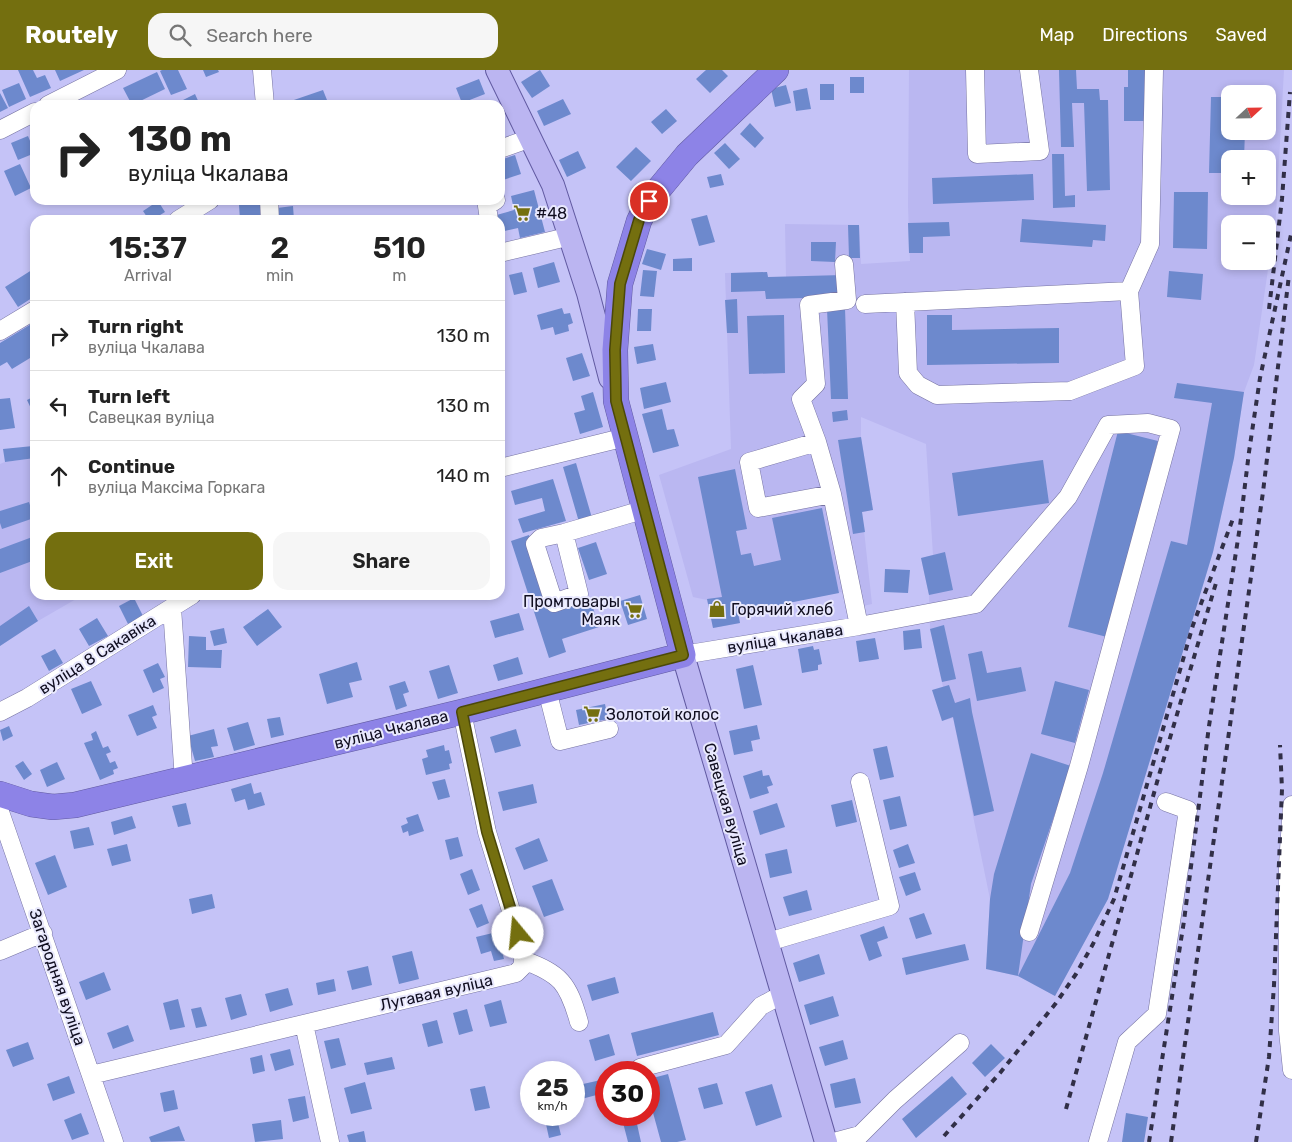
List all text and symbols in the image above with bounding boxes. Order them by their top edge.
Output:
search box [148,13,498,58]
text: Routely [25,21,118,49]
icon: search [166,21,194,49]
text: Search here [206,24,313,47]
text: Map [1039,24,1074,46]
text: Directions [1102,24,1188,46]
text: Saved [1216,24,1267,46]
north arrow [1221,85,1276,140]
map controls [1221,85,1276,270]
text: 130 m [128,118,232,160]
icon: right [45,120,110,185]
button: + [1221,150,1276,205]
text: вуліца Чкалава [128,160,289,187]
pin [628,180,670,222]
icon: arrive [635,187,663,215]
supermarket icon: #48 [512,203,532,223]
place label: #48 [536,204,567,223]
button: − [1221,215,1276,270]
text: 15:37 [109,230,187,266]
text: 2 [270,230,289,266]
text: 510 [373,230,426,266]
text: Arrival [124,266,172,285]
text: min [266,266,294,285]
text: m [392,266,406,285]
text: Turn right [88,315,183,338]
icon: right [45,322,73,350]
text: 130 m [437,324,490,347]
text: вуліца Чкалава [88,338,205,357]
text: Turn left [88,385,170,408]
icon: left [45,392,73,420]
text: 130 m [437,394,490,417]
text: Савецкая вуліца [88,408,214,427]
text: Continue [88,455,175,478]
icon: ahead [45,462,73,490]
text: 140 m [436,464,490,487]
text: вуліца Максіма Горкага [88,478,265,497]
button: Exit [45,532,263,590]
button: Share [273,532,490,590]
place label: Промтовары Маяк [523,592,620,629]
shop icon: Горячий хлеб [707,599,727,619]
supermarket icon: Промтовары Маяк [624,600,644,620]
place label: Горячий хлеб [731,600,833,619]
street label: вуліца 8 Сакавіка [35,611,159,698]
street label: вуліца Чкалава [726,620,844,657]
supermarket icon: Золотой колос [582,704,602,724]
place label: Золотой колос [606,705,719,724]
street label: вуліца Чкалава [332,706,450,753]
street label: Савецкая вуліца [700,741,753,868]
street label: Загародняя вуліца [25,906,90,1048]
position arrow [491,906,543,958]
street label: Лугавая вуліца [378,970,494,1015]
speed limit sign: 30 [595,1061,660,1126]
text: 25 [536,1073,569,1102]
text: km/h [538,1099,567,1113]

